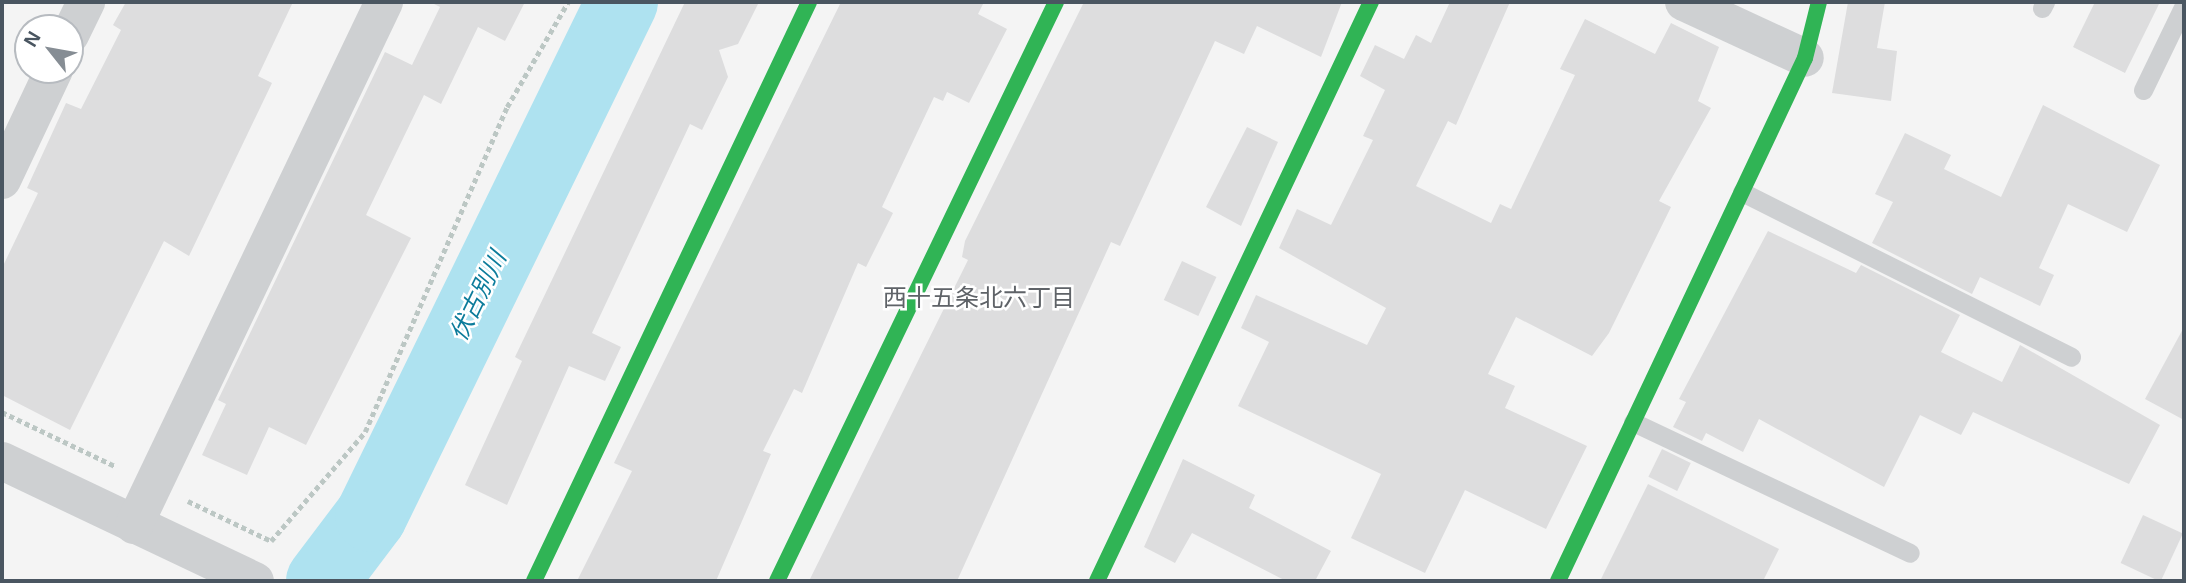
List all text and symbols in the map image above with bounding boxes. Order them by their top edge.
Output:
north arrow [14,14,84,84]
text: N [20,28,45,50]
water label: 伏古別川 [444,247,512,345]
district label: 西十五条北六丁目 [883,284,1075,312]

